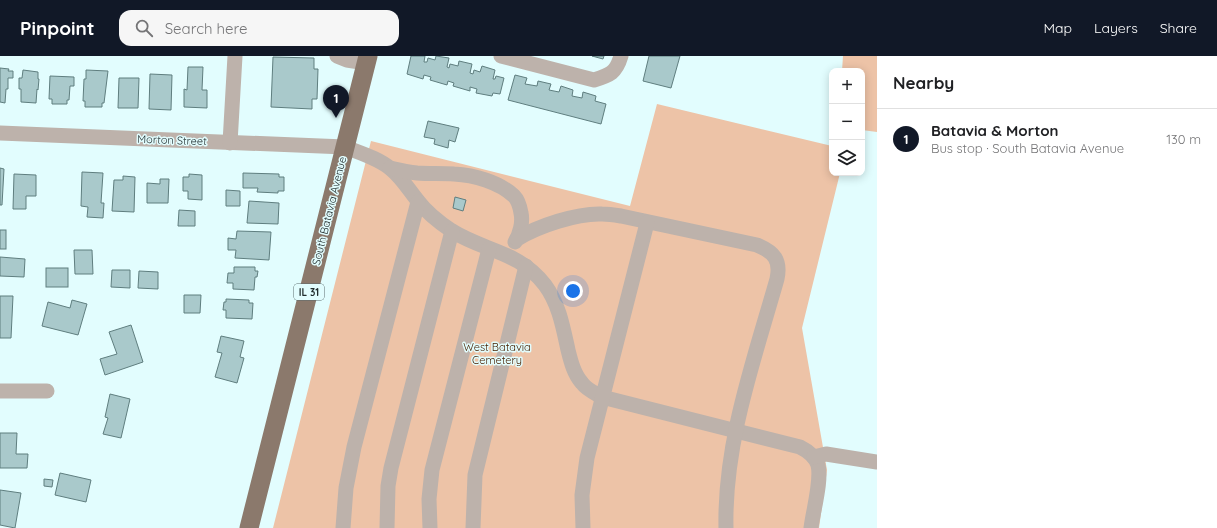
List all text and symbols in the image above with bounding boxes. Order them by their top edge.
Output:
search box [119,10,399,46]
text: Pinpoint [20,16,95,40]
icon: search [133,17,155,39]
text: Search here [165,19,247,38]
text: Map [1043,19,1072,37]
text: Layers [1094,19,1138,37]
text: Share [1160,19,1197,37]
map controls [829,68,865,176]
button: + [829,68,865,104]
text: Nearby [893,72,954,93]
pin: 1 [323,85,349,118]
button: − [829,104,865,140]
text: Batavia & Morton [931,121,1059,140]
text: 1 [903,131,909,147]
text: 130 m [1166,131,1201,147]
street label: Morton Street [137,132,207,148]
button: layers [829,140,865,176]
text: Bus stop · South Batavia Avenue [931,140,1124,156]
street label: South Batavia Avenue [309,155,349,267]
your location [563,281,583,301]
road number: IL 31 [294,284,324,300]
park label: West Batavia Cemetery [463,340,531,367]

